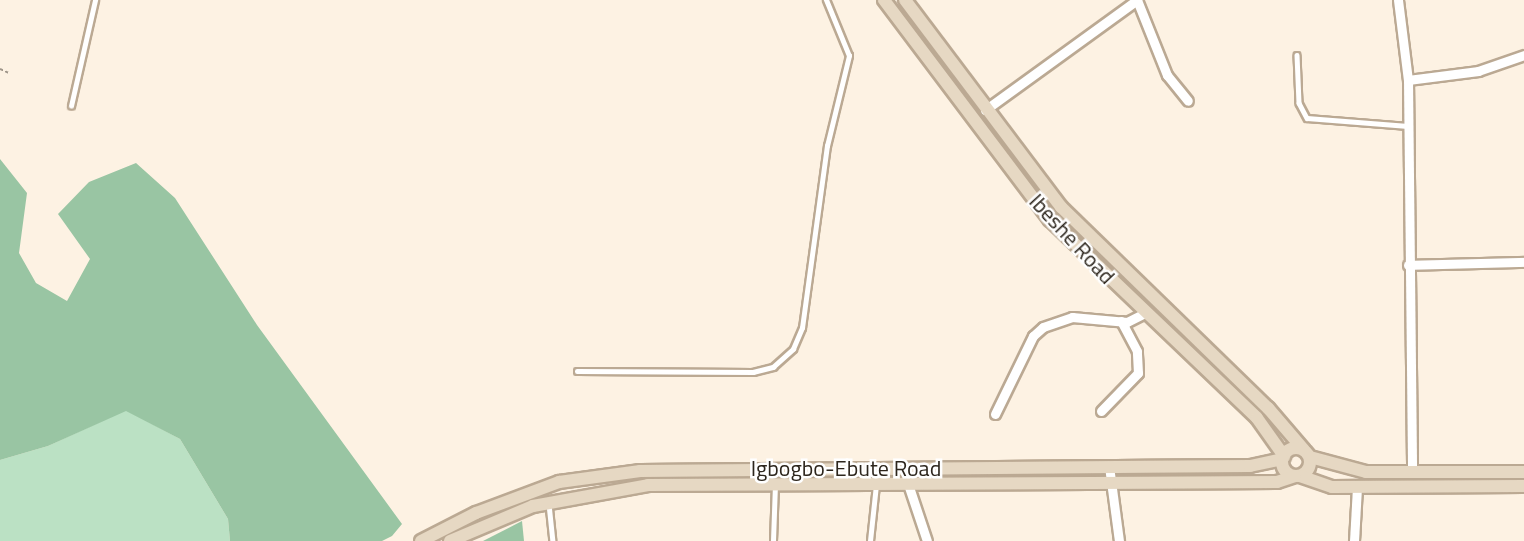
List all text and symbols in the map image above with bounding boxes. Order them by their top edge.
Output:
street label: Ibeshe Road [1024,188,1120,290]
street label: Igbogbo-Ebute Road [751,456,941,482]

